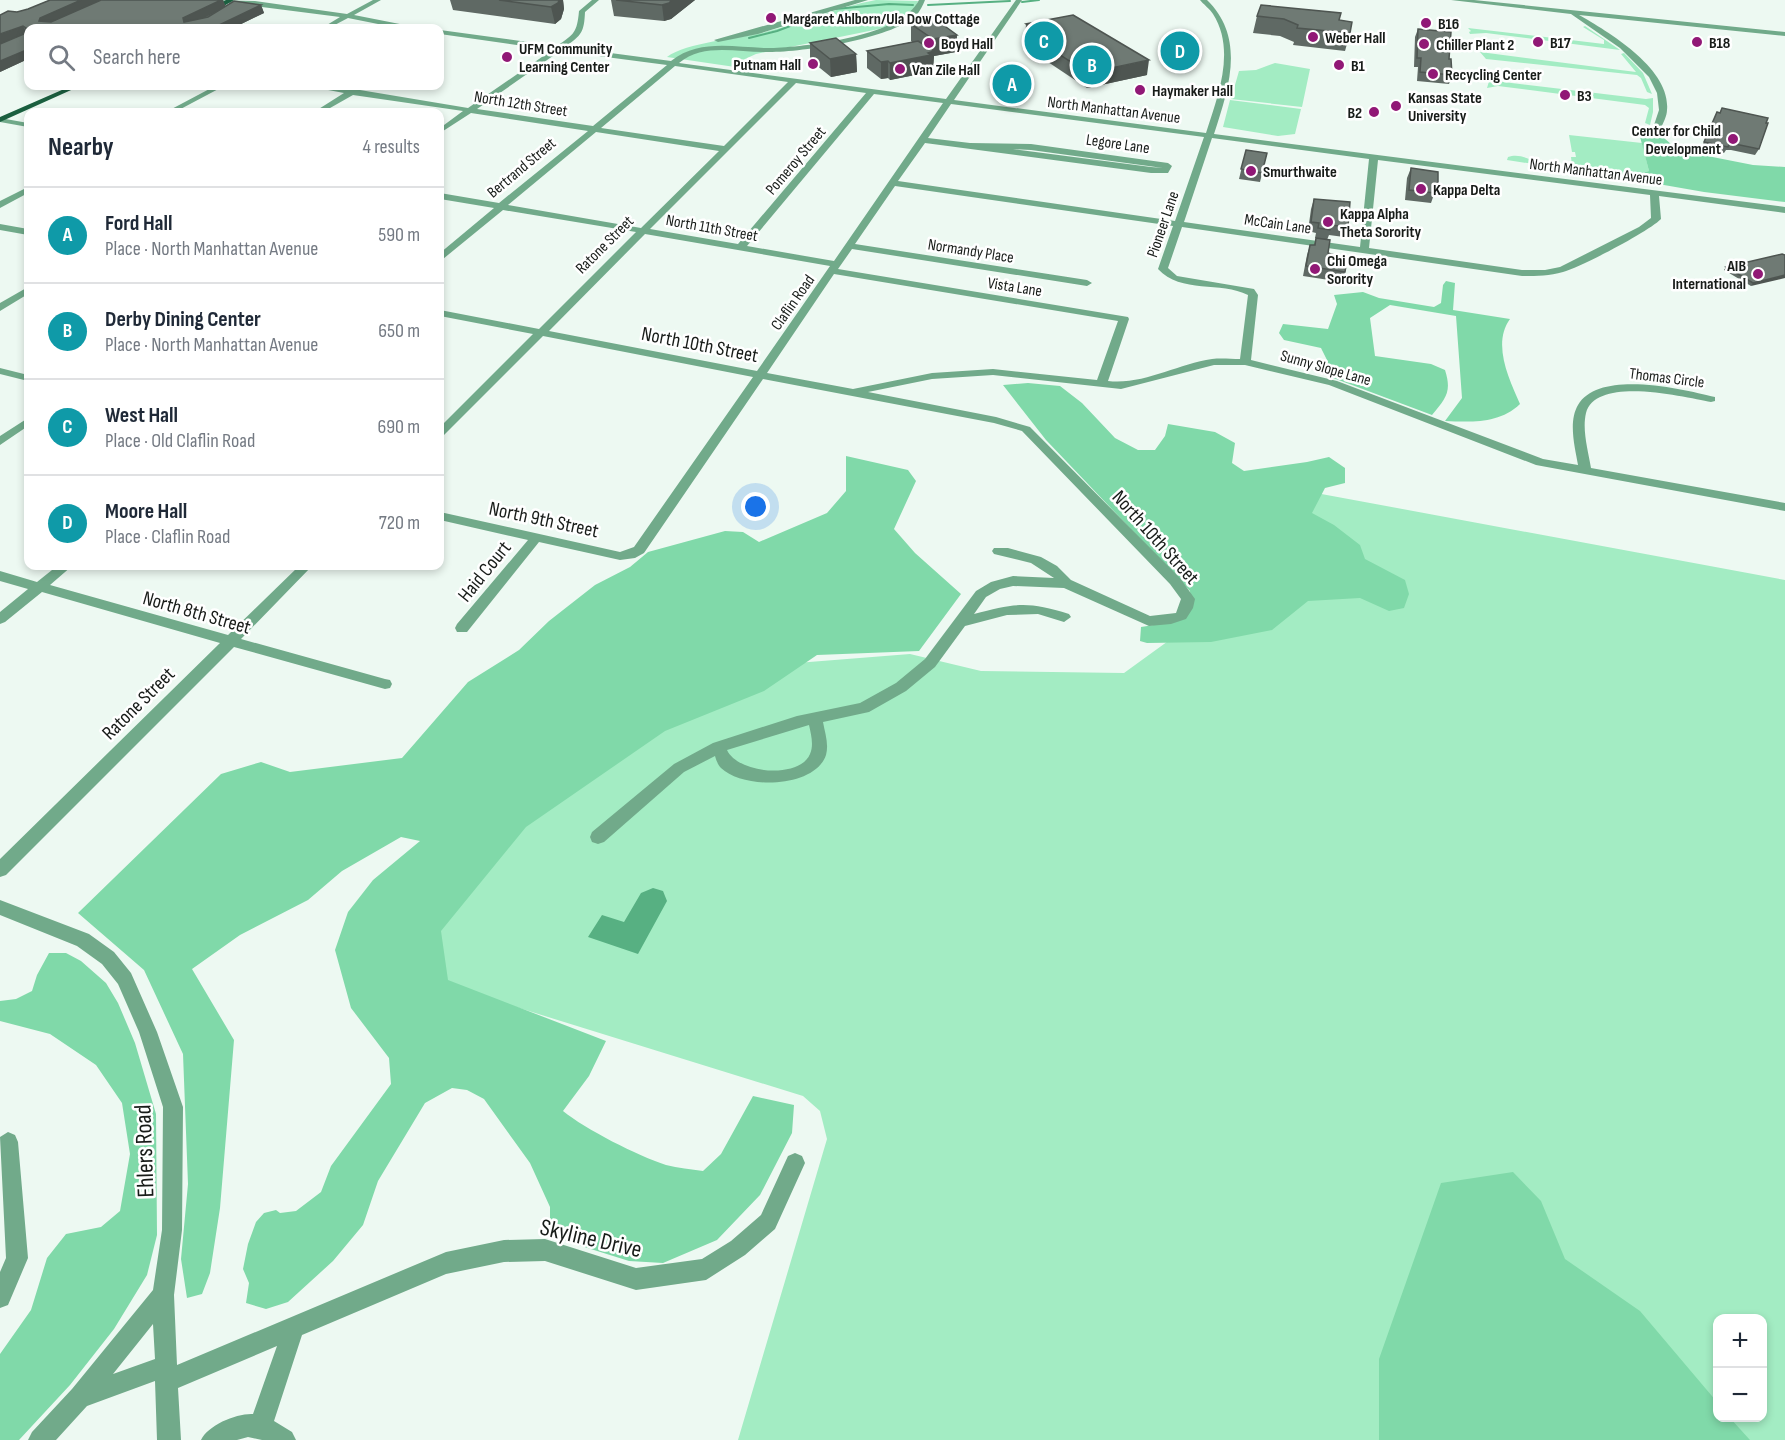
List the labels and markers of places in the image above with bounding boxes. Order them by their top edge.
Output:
place label: Margaret Ahlborn/Ula Dow Cottage [783,10,980,29]
marker: Margaret Ahlborn/Ula Dow Cottage [764,11,778,25]
place label: B16 [1438,15,1459,34]
marker: B16 [1419,16,1433,30]
pin: C [1024,18,1064,63]
pin: D [1160,28,1200,74]
place label: Weber Hall [1325,29,1385,48]
marker: Weber Hall [1306,30,1320,44]
place label: B17 [1550,34,1571,53]
place label: B18 [1709,34,1731,53]
place label: Boyd Hall [941,35,993,54]
marker: B17 [1531,35,1545,49]
marker: B18 [1690,35,1704,49]
marker: Boyd Hall [922,36,936,50]
place label: Chiller Plant 2 [1436,36,1514,55]
marker: Chiller Plant 2 [1417,37,1431,51]
place label: UFM Community Learning Center [519,40,613,77]
pin: B [1072,42,1112,88]
marker: UFM Community Learning Center [500,50,514,64]
place label: Putnam Hall [733,56,801,75]
marker: Putnam Hall [806,57,820,71]
place label: B1 [1351,57,1366,76]
marker: B1 [1332,58,1346,72]
place label: Van Zile Hall [912,61,980,80]
marker: Van Zile Hall [893,62,907,76]
pin: A [992,62,1032,106]
place label: Recycling Center [1445,66,1542,85]
marker: Recycling Center [1426,67,1440,81]
place label: Haymaker Hall [1152,82,1233,101]
marker: Haymaker Hall [1133,83,1147,97]
place label: B3 [1577,87,1592,106]
marker: B3 [1558,88,1572,102]
place label: Kansas State University [1408,89,1482,126]
marker: Kansas State University [1389,99,1403,113]
place label: B2 [1347,104,1362,123]
marker: B2 [1367,105,1381,119]
place label: Center for Child Development [1631,122,1721,159]
marker: Center for Child Development [1726,132,1740,146]
place label: Smurthwaite [1263,163,1337,182]
marker: Smurthwaite [1244,164,1258,178]
place label: Kappa Delta [1433,181,1500,200]
marker: Kappa Delta [1414,182,1428,196]
place label: Kappa Alpha Theta Sorority [1340,205,1422,242]
marker: Kappa Alpha Theta Sorority [1321,215,1335,229]
place label: Chi Omega Sorority [1327,252,1387,289]
place label: AIB International [1672,257,1746,294]
marker: Chi Omega Sorority [1308,262,1322,276]
marker: AIB International [1751,267,1765,281]

